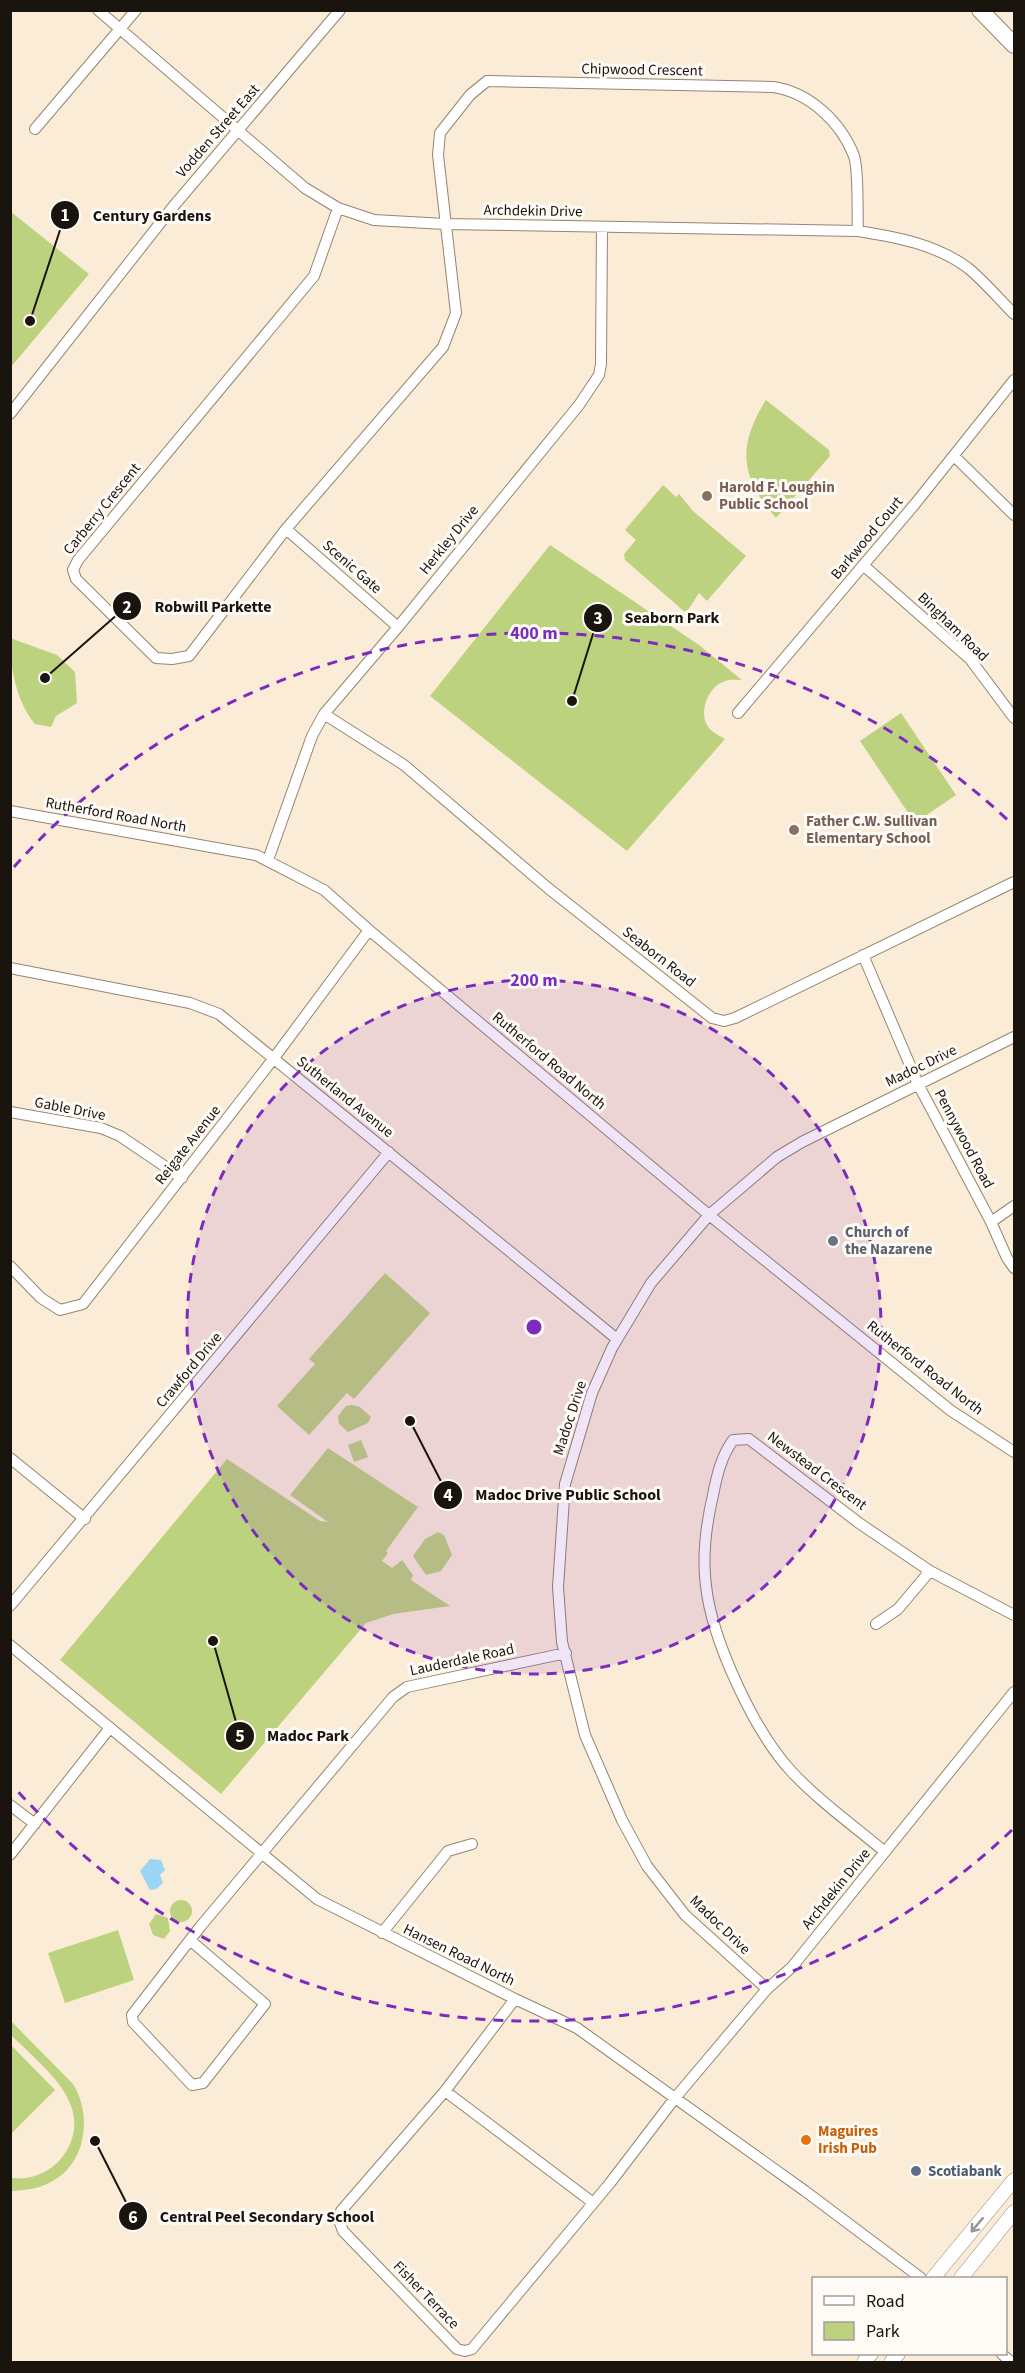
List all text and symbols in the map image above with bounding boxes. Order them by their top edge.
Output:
street label: Chipwood Crescent [581,58,703,82]
street label: Vodden Street East [171,80,265,182]
callout: Century Gardens [50,198,223,232]
street label: Archdekin Drive [483,200,583,222]
text: 1 [60,203,70,228]
text: Century Gardens [93,205,211,227]
street label: Carberry Crescent [58,459,146,559]
place label: Harold F. Loughin Public School [719,477,835,515]
marker: Harold F. Loughin Public School [700,489,714,503]
street label: Barkwood Court [826,492,908,584]
street label: Herkley Drive [414,501,484,579]
street label: Scenic Gate [318,535,386,599]
street label: Bingham Road [913,588,993,666]
callout: Robwill Parkette [112,589,283,623]
text: 2 [122,595,132,620]
text: Robwill Parkette [155,596,271,618]
callout: Seaborn Park [583,601,732,635]
text: 3 [593,606,603,631]
text: Seaborn Park [625,607,720,629]
text: 400 m [510,621,558,646]
street label: Rutherford Road North [44,792,188,838]
place label: Father C.W. Sullivan Elementary School [806,811,937,849]
marker: Father C.W. Sullivan Elementary School [787,823,801,837]
street label: Seaborn Road [618,922,700,992]
text: 200 m [510,968,558,993]
street label: Rutherford Road North [488,1007,610,1115]
street label: Madoc Drive [882,1040,960,1092]
street label: Sutherland Avenue [292,1051,398,1143]
street label: Pennywood Road [929,1086,999,1192]
street label: Gable Drive [33,1092,107,1126]
street label: Reigate Avenue [150,1101,226,1189]
place label: Church of the Nazarene [845,1222,933,1260]
marker: Church of the Nazarene [826,1234,840,1248]
street label: Rutherford Road North [862,1316,988,1420]
centre of rings [524,1317,544,1337]
street label: Crawford Drive [151,1328,227,1412]
street label: Madoc Drive [548,1378,592,1458]
street label: Newstead Crescent [763,1427,871,1515]
callout: Madoc Drive Public School [433,1478,673,1512]
text: 4 [443,1483,453,1508]
text: Madoc Drive Public School [475,1484,661,1506]
street label: Lauderdale Road [408,1639,516,1681]
callout: Madoc Park [225,1719,361,1753]
text: 5 [235,1724,245,1749]
text: Madoc Park [267,1725,349,1747]
street label: Archdekin Drive [797,1844,875,1934]
street label: Madoc Drive [685,1891,755,1959]
street label: Hansen Road North [400,1919,518,1991]
place label: Maguires Irish Pub [818,2121,879,2159]
marker: Maguires Irish Pub [799,2133,813,2147]
place label: Scotiabank [928,2161,1003,2182]
marker: Scotiabank [909,2164,923,2178]
callout: Central Peel Secondary School [118,2199,386,2233]
text: 6 [128,2205,138,2230]
text: Central Peel Secondary School [160,2206,375,2228]
one-way arrow [971,2217,984,2233]
street label: Fisher Terrace [388,2256,464,2334]
legend [812,2277,1007,2355]
text: Road [866,2289,905,2314]
text: Park [866,2319,900,2344]

